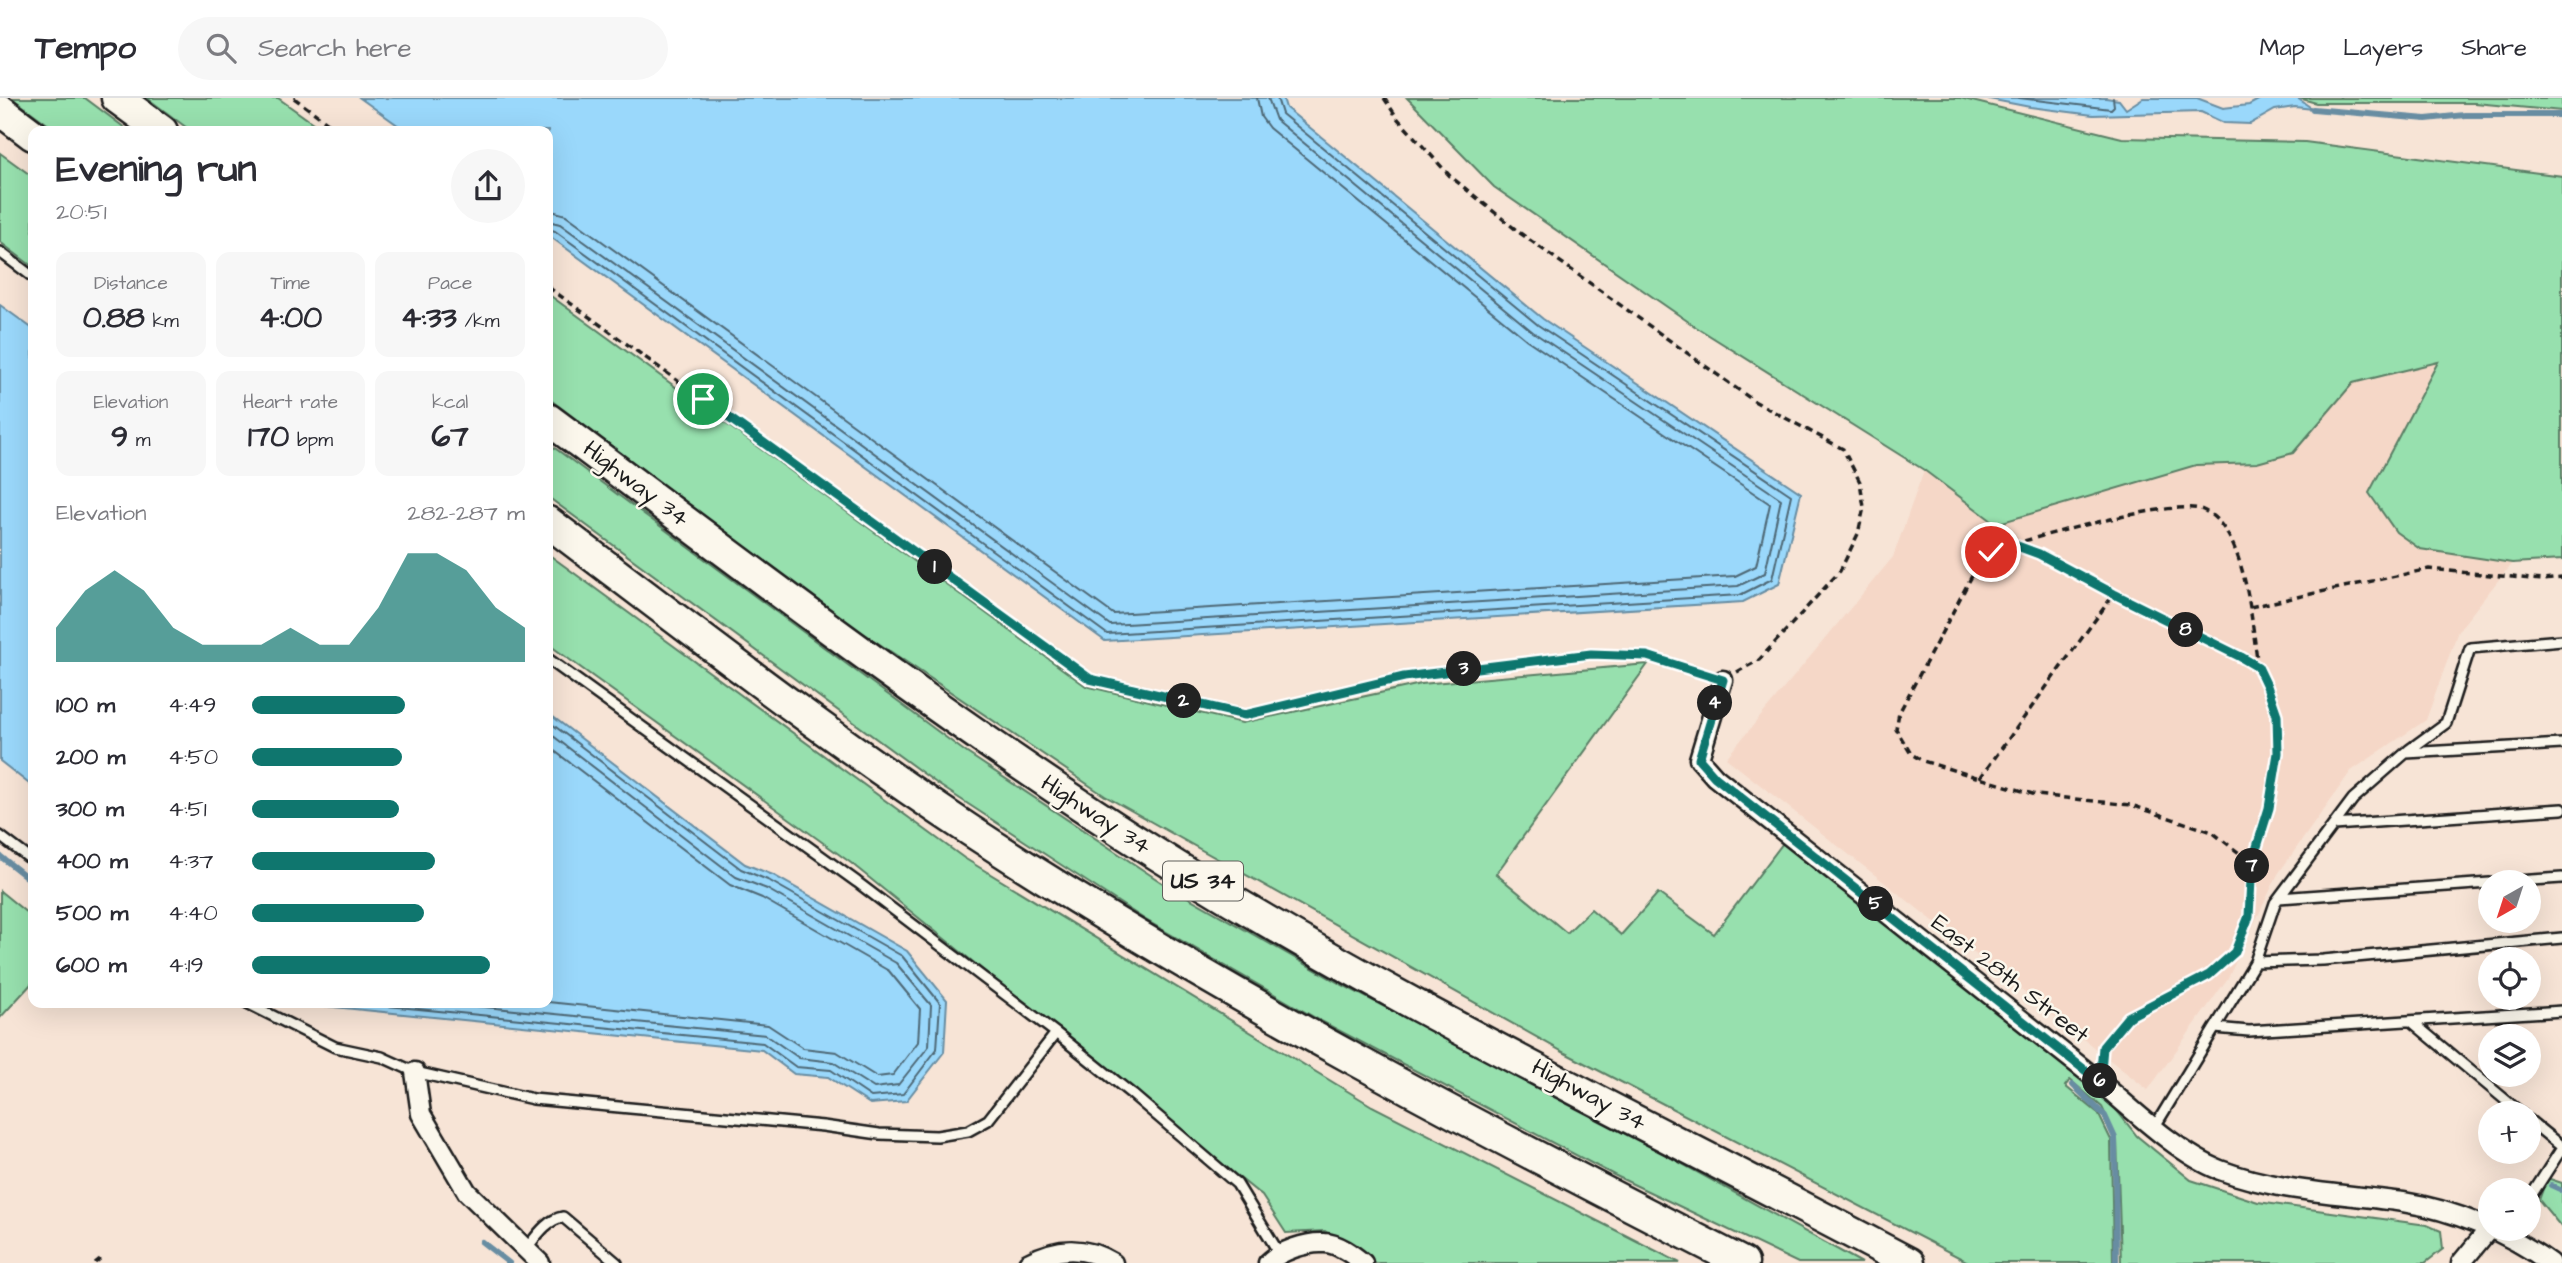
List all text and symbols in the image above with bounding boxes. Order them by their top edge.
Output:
search box [178,17,668,80]
text: Tempo [35,25,136,71]
icon: search [202,29,240,67]
text: Search here [258,30,411,66]
text: Map [2260,31,2305,65]
text: Layers [2343,31,2423,65]
text: Share [2461,31,2527,65]
text: Evening run [56,144,257,196]
button: share [451,149,525,223]
text: 20:51 [56,196,107,228]
text: Distance [94,270,168,297]
text: Time [271,270,310,297]
text: Pace [428,270,472,297]
text: 0.88 [83,297,145,339]
text: 4:00 [259,297,322,339]
text: 4:33 [401,297,457,339]
text: km [145,308,179,335]
text: /km [457,308,500,335]
pin [673,369,733,429]
icon: arrive [684,380,722,418]
text: Elevation [93,389,168,416]
text: Heart rate [243,389,338,416]
text: kcal [432,389,468,416]
text: 9 [111,416,128,458]
text: 170 [248,416,289,458]
text: 67 [432,416,469,458]
text: m [128,427,151,454]
text: bpm [289,427,333,454]
street label: Highway 34 [575,433,696,536]
text: Elevation [56,497,147,529]
text: 282–287 m [407,497,525,529]
pin [1961,522,2021,582]
icon: check [1972,533,2010,571]
pin: 1 [918,550,953,584]
text: 1 [933,553,936,580]
pin: 8 [2168,612,2204,648]
text: 8 [2179,616,2192,643]
pin: 3 [1446,652,1482,686]
text: 3 [1459,655,1468,682]
pin: 2 [1166,684,1202,718]
pin: 4 [1698,686,1732,720]
text: 2 [1178,687,1189,714]
text: 100 m [56,689,115,721]
text: 4:49 [168,689,216,721]
text: 4 [1708,689,1721,716]
text: 200 m [56,741,125,773]
text: 4:50 [168,741,218,773]
street label: Highway 34 [1034,767,1158,864]
text: 300 m [56,793,124,825]
text: 4:51 [168,793,207,825]
text: 400 m [56,845,128,877]
text: 4:37 [168,845,213,877]
pin: 7 [2234,848,2270,884]
text: 7 [2246,852,2257,879]
road number: US 34 [1163,862,1243,901]
north arrow [2478,870,2541,933]
map controls [2478,870,2541,1241]
pin: 5 [1858,886,1894,922]
text: 5 [1869,890,1882,917]
text: 500 m [56,897,128,929]
text: 4:40 [168,897,218,929]
street label: East 28th Street [1924,906,2096,1052]
button: locate [2478,947,2541,1010]
text: 600 m [56,949,127,981]
text: 4:19 [168,949,204,981]
button: layers [2478,1024,2541,1087]
street label: Highway 34 [1525,1051,1652,1140]
pin: 6 [2082,1063,2118,1098]
text: 6 [2094,1067,2105,1094]
button: + [2478,1101,2541,1164]
button: − [2478,1178,2541,1241]

